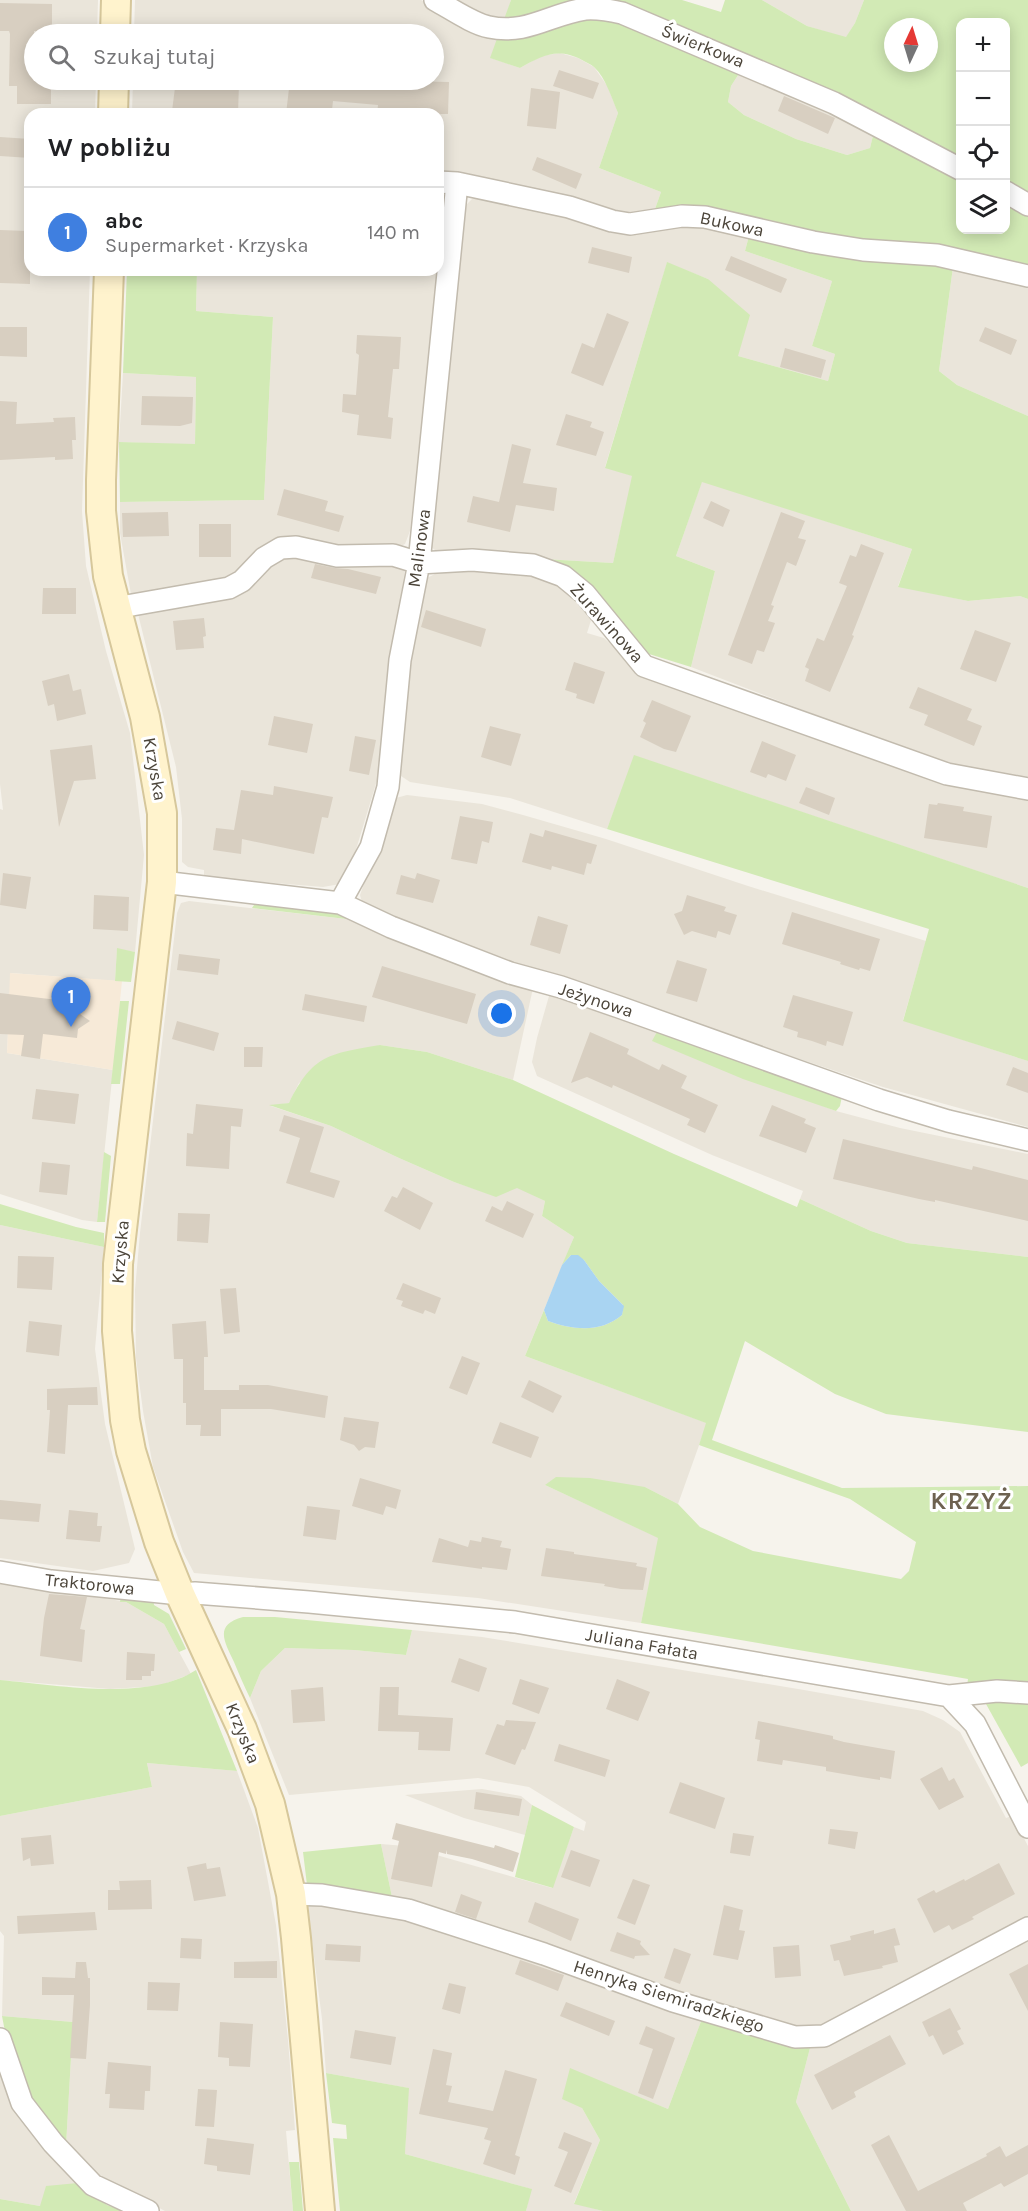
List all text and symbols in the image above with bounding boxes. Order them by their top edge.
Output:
street label: Świerkowa [658,18,748,73]
north arrow [884,18,938,72]
map controls [956,18,1010,234]
button: + [956,18,1010,72]
search box [24,24,444,90]
icon: search [45,41,78,74]
text: Szukaj tutaj [93,44,216,70]
button: − [956,72,1010,126]
button: locate [956,126,1010,180]
text: W pobliżu [48,132,171,163]
button: layers [956,180,1010,234]
street label: Bukowa [698,206,766,242]
text: abc [105,208,143,234]
text: 1 [64,221,71,244]
text: 140 m [367,221,420,244]
text: Supermarket · Krzyska [105,234,308,257]
street label: Malinowa [403,507,435,589]
street label: Żurawinowa [565,578,649,668]
street label: Krzyska [139,736,171,802]
pin: 1 [52,978,90,1027]
street label: Jeżynowa [556,978,636,1022]
your location [487,999,516,1028]
street label: Krzyska [106,1219,134,1285]
district label: KRZYŻ [931,1487,1013,1515]
street label: Traktorowa [44,1568,136,1600]
street label: Juliana Fałata [584,1623,700,1665]
street label: Krzyska [221,1699,265,1767]
street label: Henryka Siemiradzkiego [571,1955,767,2037]

